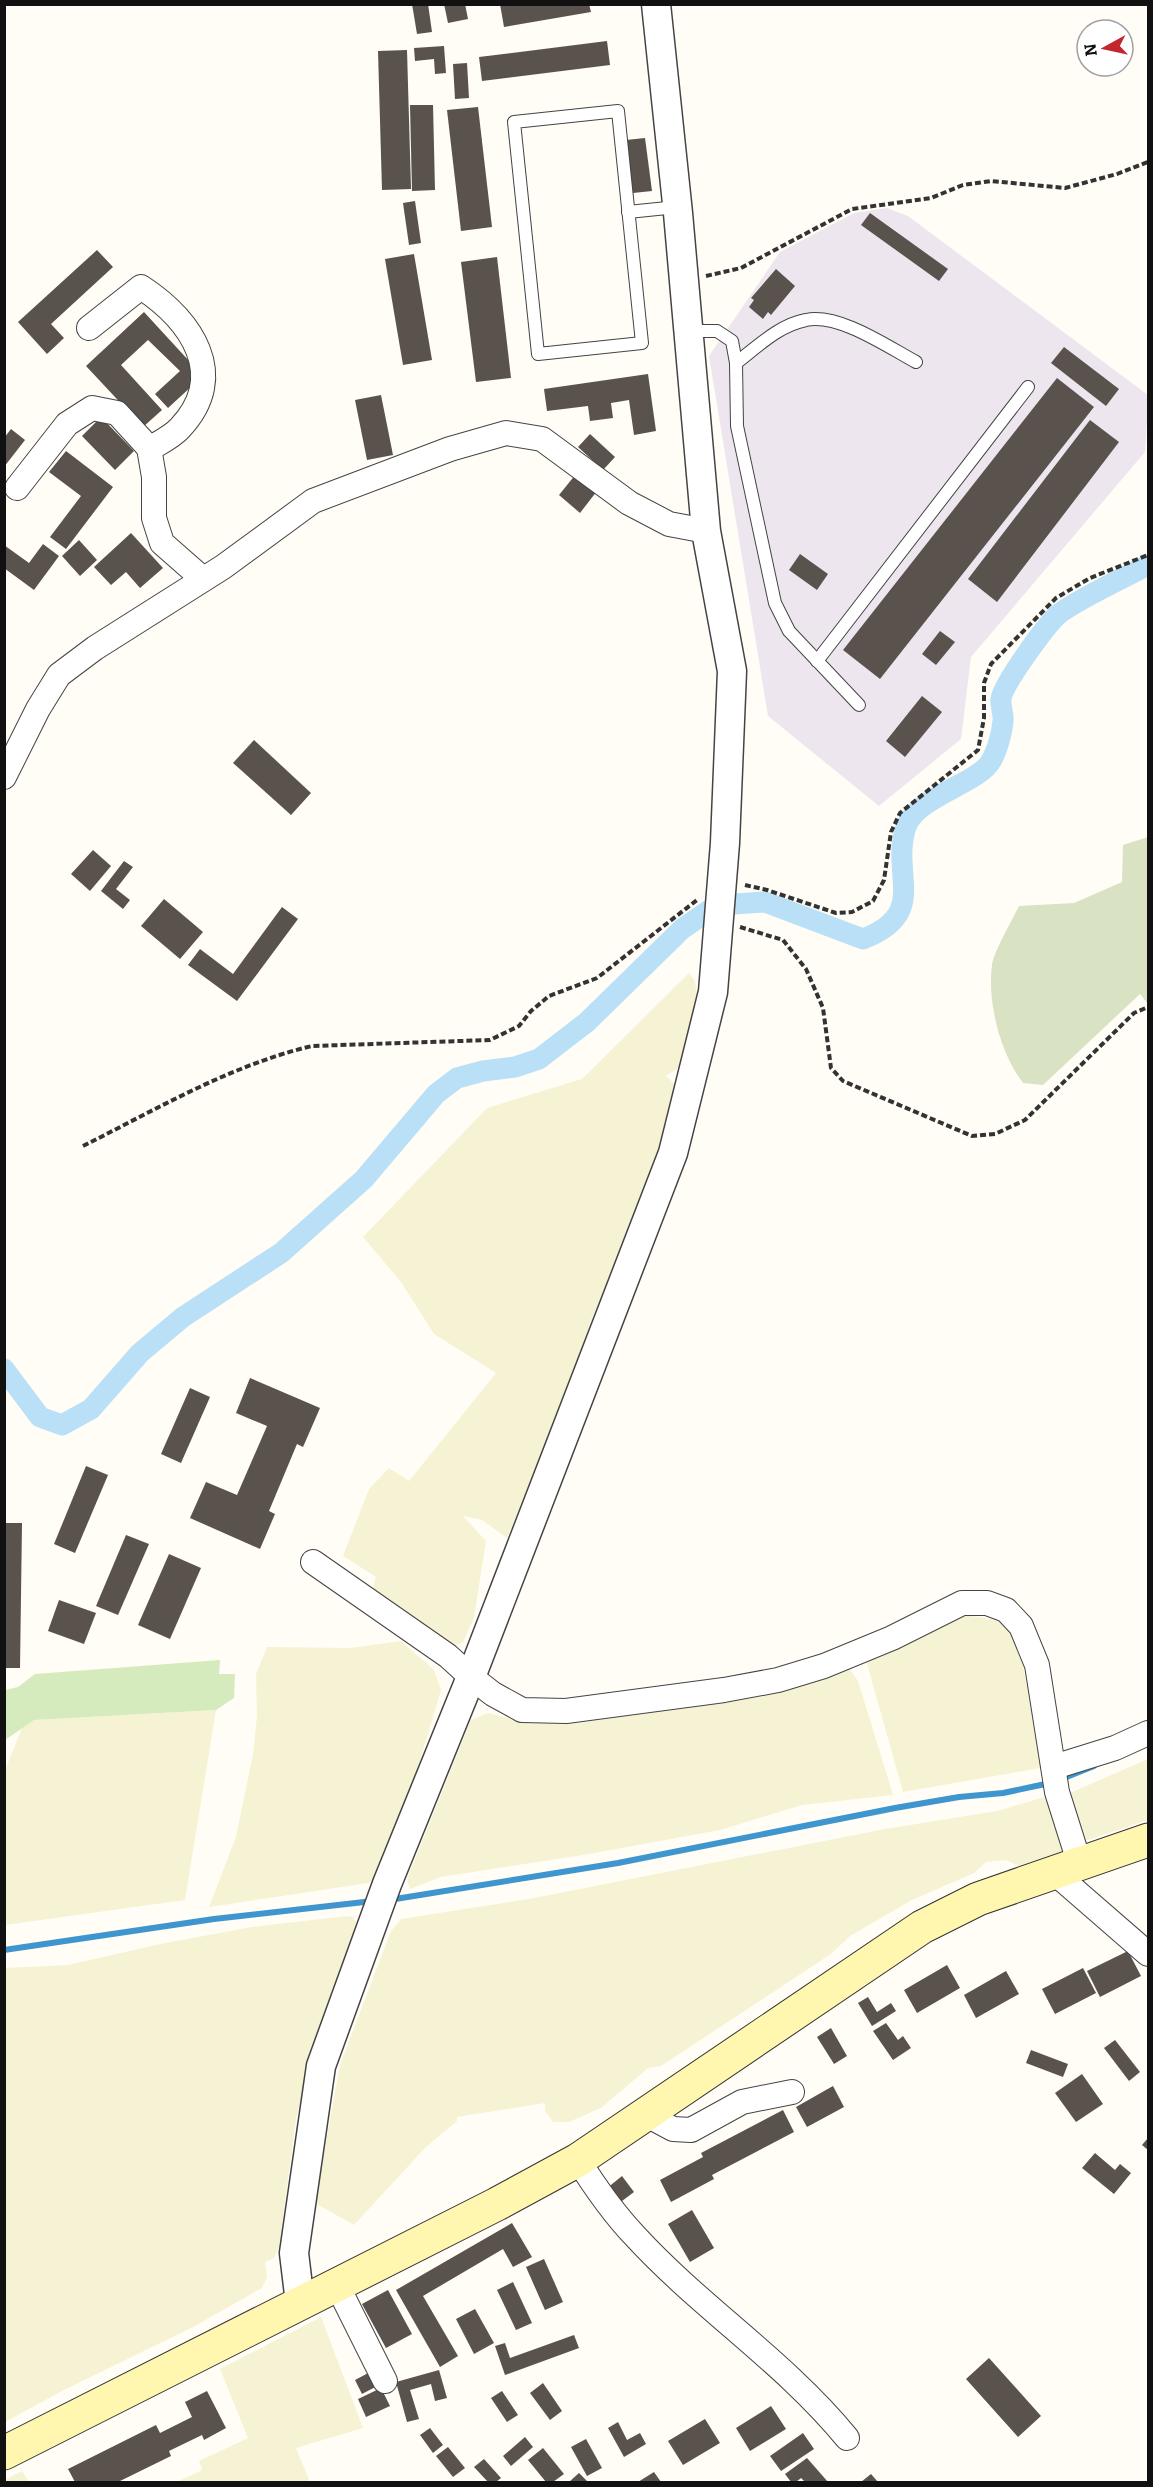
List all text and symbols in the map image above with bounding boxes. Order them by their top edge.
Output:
north arrow [1075,18,1135,78]
text: N [1080,43,1101,57]

